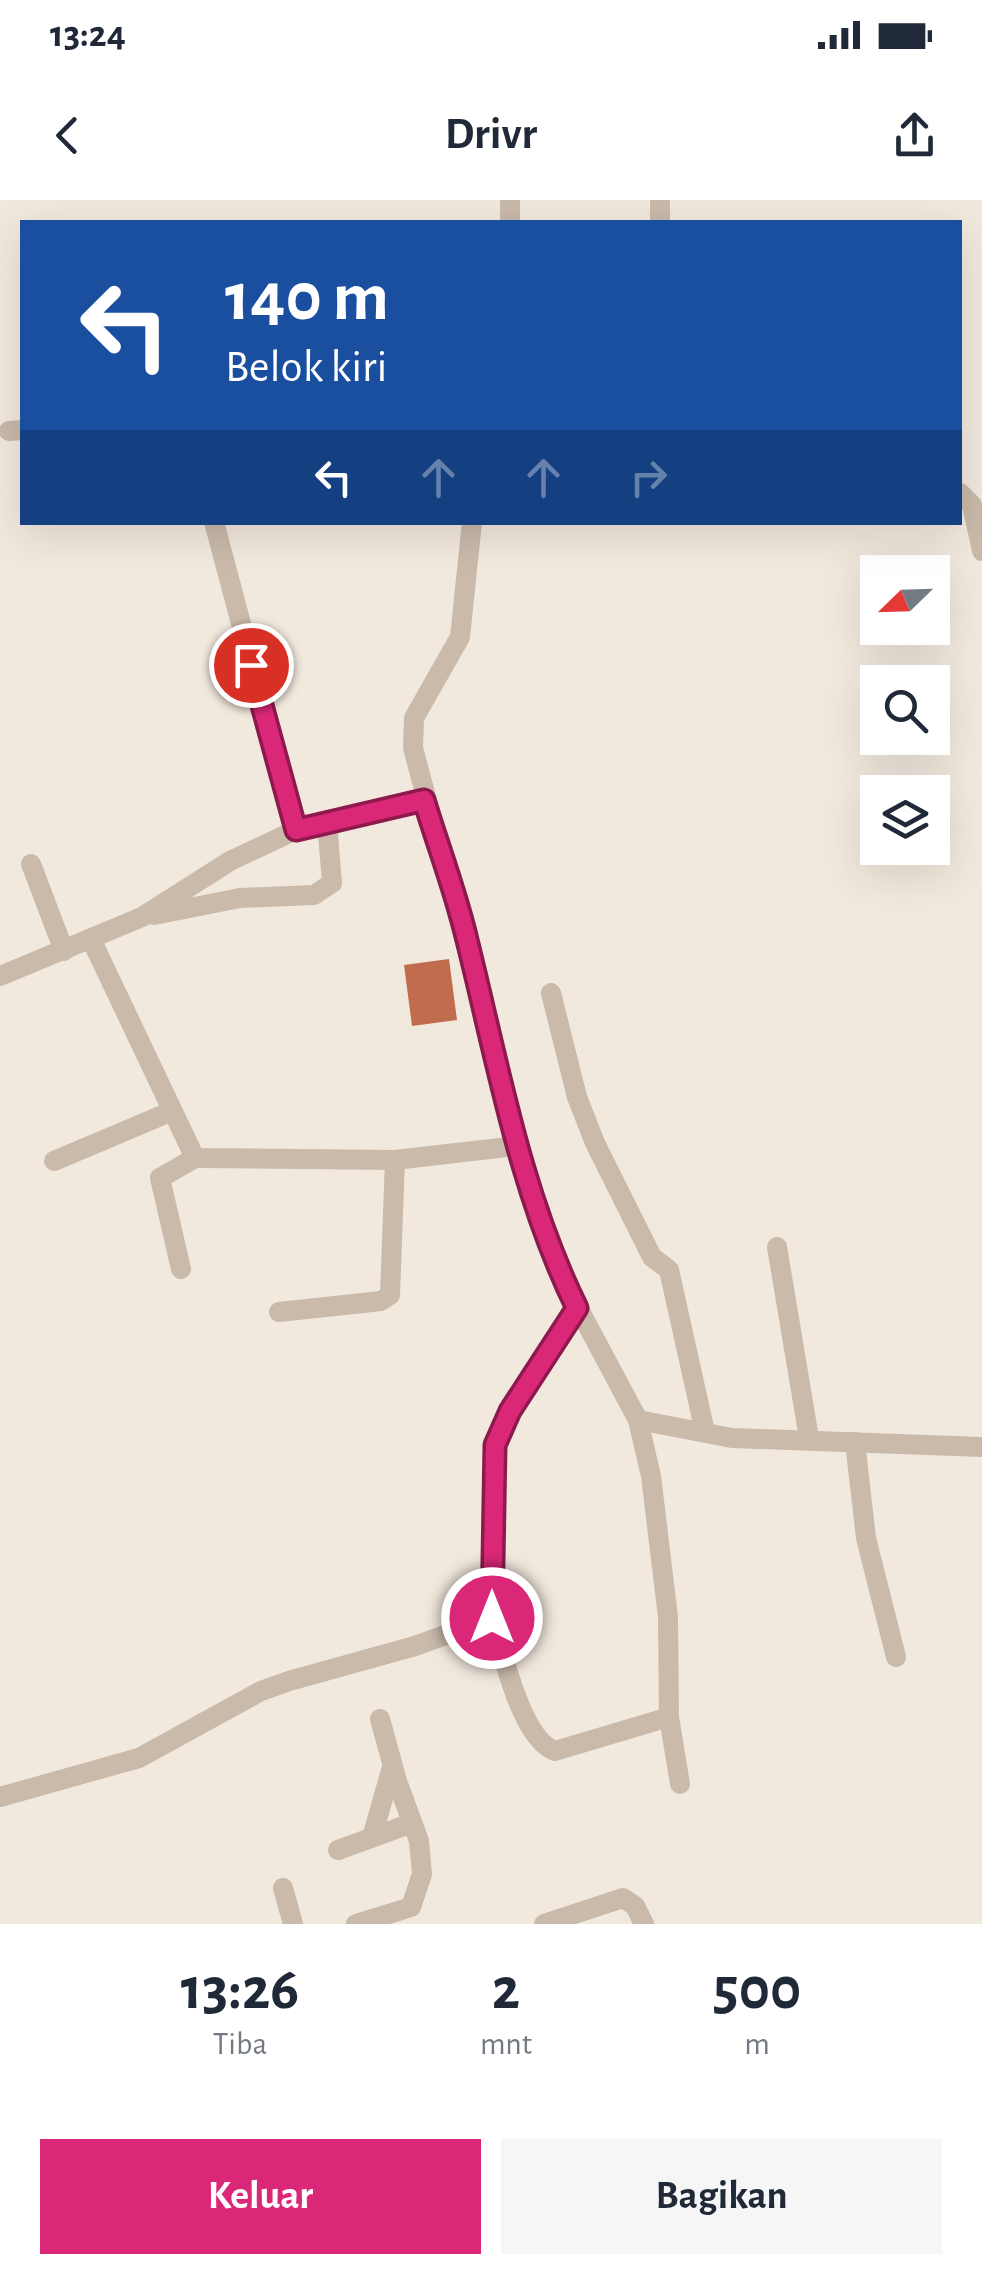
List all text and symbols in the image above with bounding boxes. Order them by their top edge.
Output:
text: 13:24 [50,16,126,54]
icon: back [40,108,95,163]
icon: share [887,108,942,163]
text: Drivr [445,112,537,157]
icon: left [60,260,190,390]
text: 140 m [225,263,389,333]
text: Belok kiri [225,345,387,390]
icon: left [306,450,361,505]
icon: ahead [411,450,466,505]
icon: ahead [516,450,571,505]
icon: right [621,450,676,505]
north arrow [860,555,950,645]
map controls [860,555,950,865]
pin [209,623,294,708]
icon: arrive [224,638,279,693]
button: search [860,665,950,755]
button: layers [860,775,950,865]
position arrow [440,1566,544,1670]
text: 13:26 [181,1960,299,2020]
text: 2 [492,1960,520,2020]
text: 500 [713,1960,801,2020]
text: Tiba [213,2028,267,2060]
text: mnt [480,2028,532,2060]
text: m [744,2028,770,2060]
button: Keluar [40,2139,481,2254]
button: Bagikan [501,2139,942,2254]

